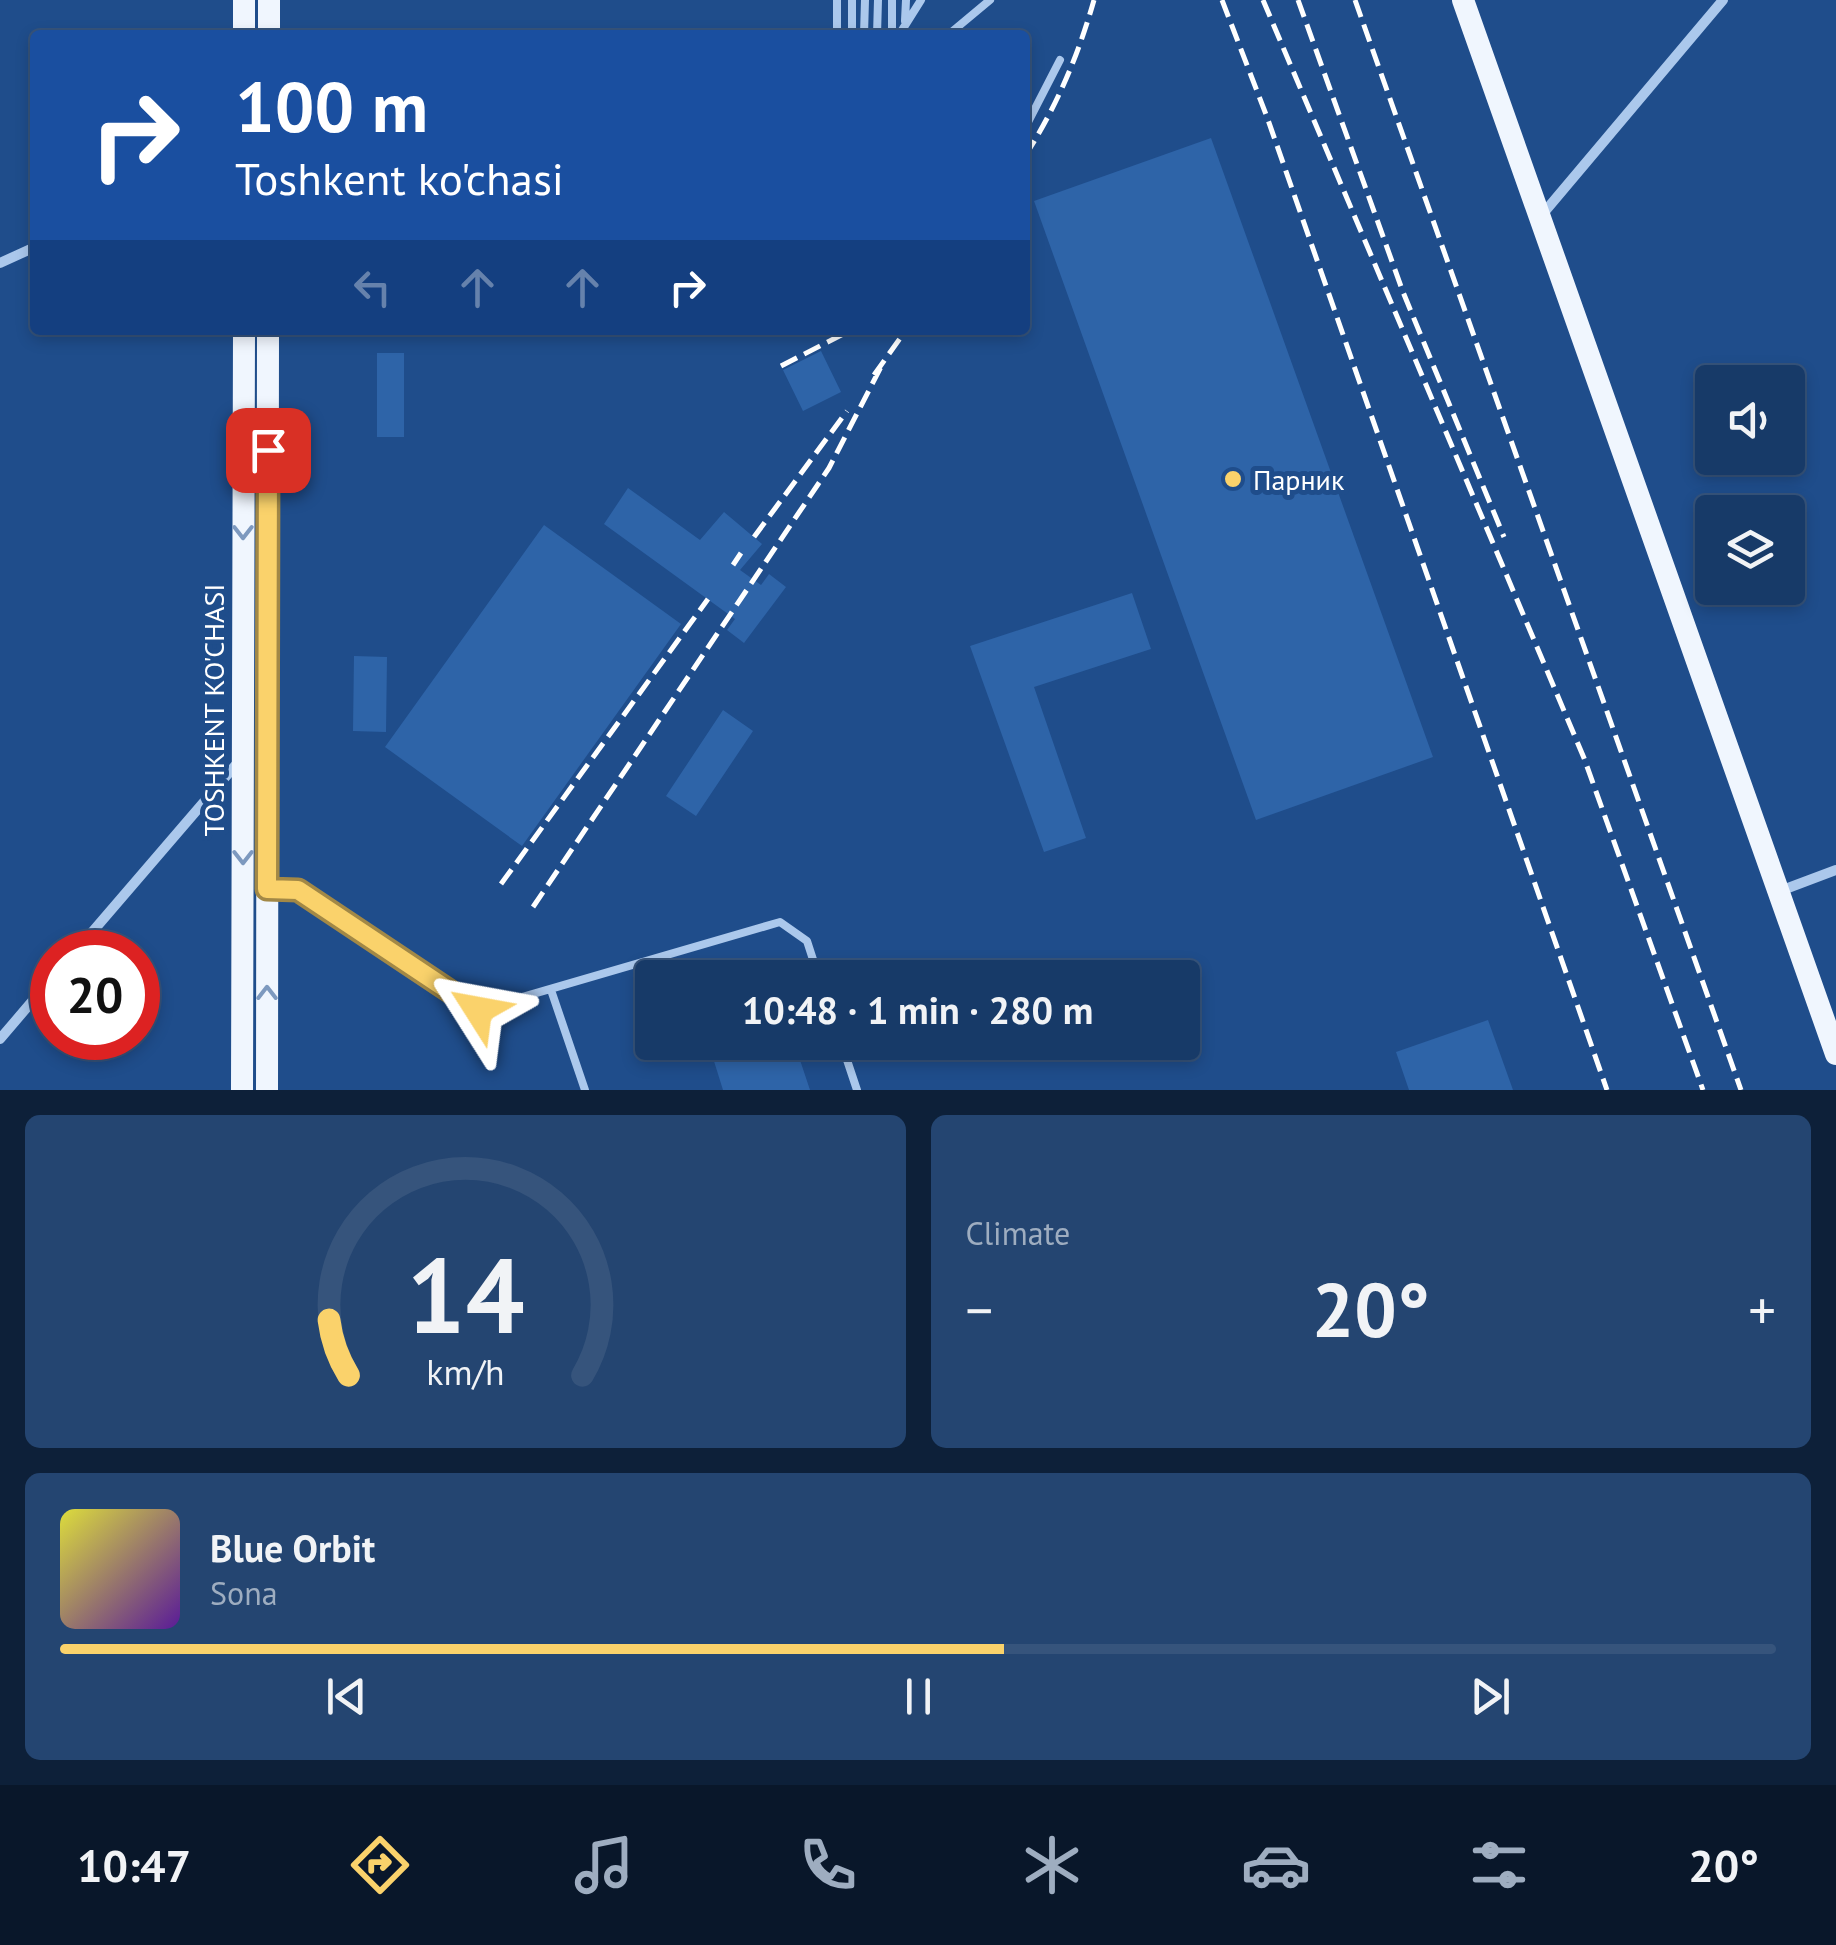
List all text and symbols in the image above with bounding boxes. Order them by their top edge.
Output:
text: 100 m [235,61,428,151]
icon: right [70,70,200,200]
text: Toshkent ko'chasi [235,149,564,207]
icon: left [345,260,400,315]
icon: ahead [450,260,505,315]
icon: ahead [555,260,610,315]
icon: right [660,260,715,315]
map controls [1695,365,1805,605]
button: sound [1695,365,1805,475]
pin [226,408,311,493]
icon: arrive [241,423,296,478]
place label: Парник [1253,461,1345,498]
marker: Парник [1222,468,1244,490]
button: layers [1695,495,1805,605]
one-way arrow [232,526,254,541]
street label: TOSHKENT KO'CHASI [195,584,232,836]
one-way arrow [232,850,254,866]
speed limit sign: 20 [30,930,160,1060]
position arrow [426,958,530,1062]
one-way arrow [256,984,278,1000]
text: 10:48 · 1 min · 280 m [742,985,1093,1034]
text: Climate [966,1212,1070,1254]
text: 14 [406,1227,524,1362]
text: 20° [1312,1261,1430,1358]
text: − [966,1274,993,1345]
text: + [1748,1274,1776,1345]
text: km/h [426,1349,504,1395]
text: Blue Orbit [210,1523,375,1572]
text: Sona [210,1572,278,1614]
icon: previous [319,1669,374,1724]
icon: pause [891,1669,946,1724]
icon: next [1463,1669,1518,1724]
icon: directions [345,1830,415,1900]
icon: music [569,1830,639,1900]
icon: phone [793,1830,863,1900]
icon: climate [1017,1830,1087,1900]
icon: car [1241,1830,1311,1900]
icon: filters [1464,1830,1534,1900]
text: 10:47 [77,1836,191,1894]
text: 20° [1688,1836,1759,1894]

